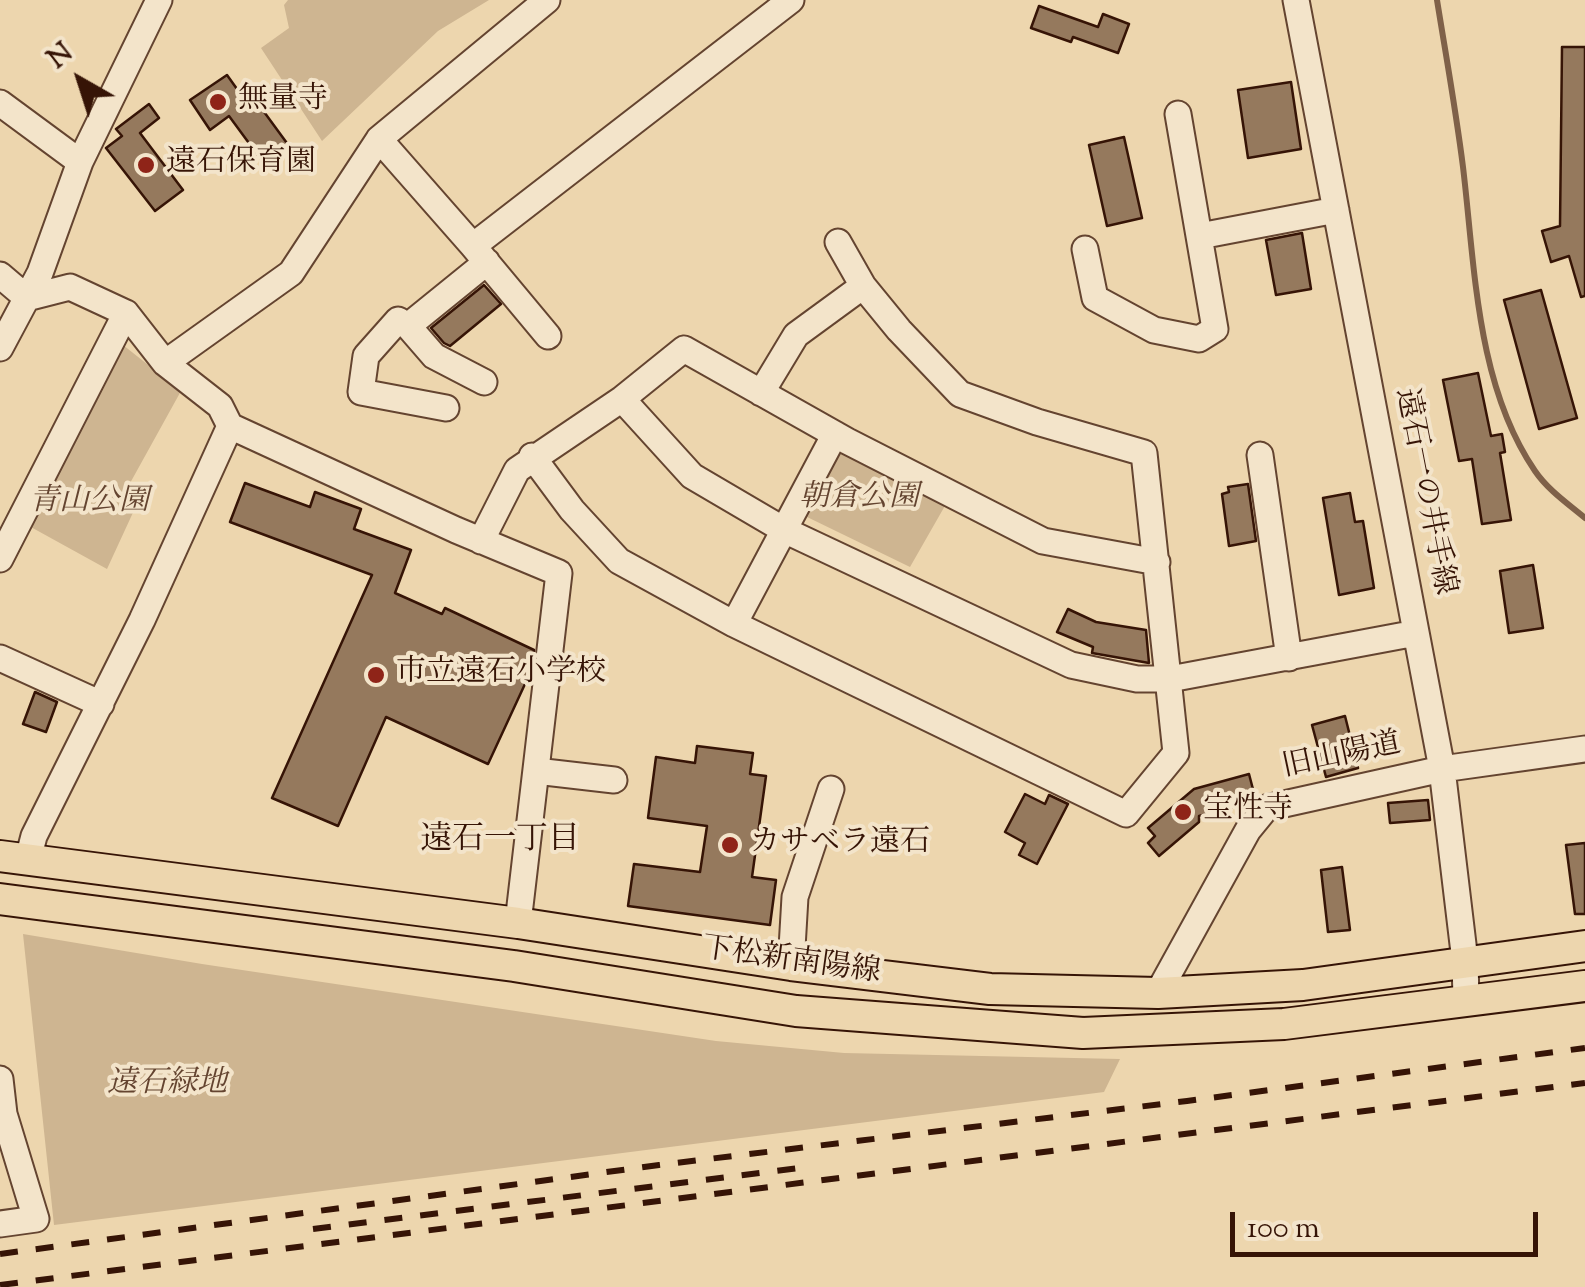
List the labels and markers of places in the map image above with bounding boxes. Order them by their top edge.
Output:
place label: 無量寺 [238,84,328,120]
marker: 無量寺 [207,91,229,113]
place label: 遠石保育園 [166,147,316,183]
marker: 遠石保育園 [135,154,157,176]
place label: 市立遠石小学校 [396,657,606,693]
marker: 市立遠石小学校 [365,664,387,686]
place label: 宝性寺 [1203,794,1293,830]
marker: 宝性寺 [1172,801,1194,823]
place label: カサベラ遠石 [750,827,930,863]
marker: カサベラ遠石 [719,834,741,856]

